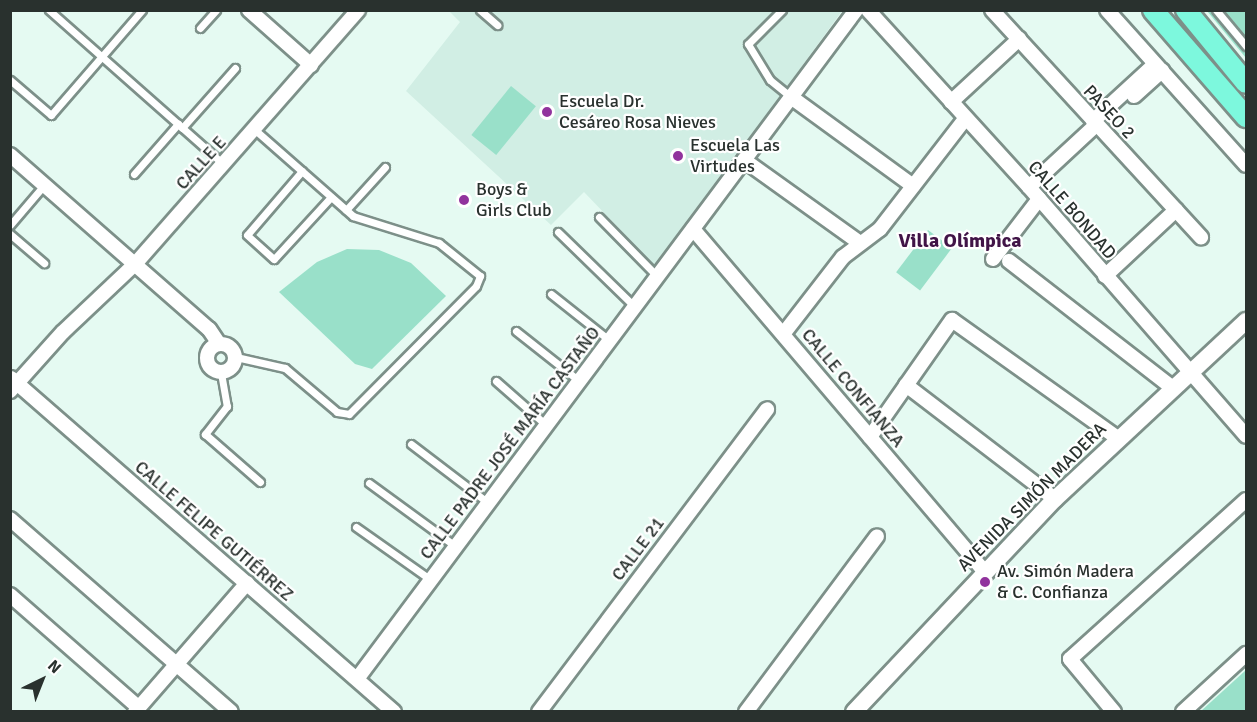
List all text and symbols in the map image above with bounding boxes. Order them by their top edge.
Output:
street label: PASEO 2 [1079,81,1139,143]
place label: Escuela Dr. Cesáreo Rosa Nieves [559,91,716,134]
marker: Escuela Dr. Cesáreo Rosa Nieves [540,105,554,119]
street label: CALLE E [171,132,231,194]
place label: Escuela Las Virtudes [690,135,780,178]
marker: Escuela Las Virtudes [671,149,685,163]
street label: CALLE BONDAD [1023,156,1121,264]
place label: Boys & Girls Club [476,179,551,222]
marker: Boys & Girls Club [457,193,471,207]
district label: Villa Olímpica [898,228,1022,252]
street label: CALLE PADRE JOSÉ MARÍA CASTAÑO [415,322,605,564]
street label: CALLE CONFIANZA [797,324,909,452]
street label: AVENIDA SIMÓN MADERA [953,418,1111,576]
street label: CALLE FELIPE GUTIÉRREZ [130,456,298,606]
street label: CALLE 21 [607,513,669,585]
place label: Av. Simón Madera & C. Confianza [997,561,1134,604]
marker: Av. Simón Madera & C. Confianza [978,575,992,589]
north arrow [12,650,72,710]
text: N [43,656,65,678]

